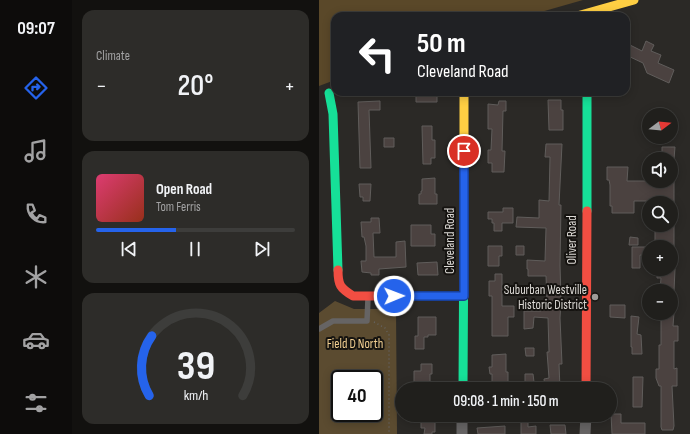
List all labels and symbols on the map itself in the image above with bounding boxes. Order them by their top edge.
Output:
north arrow [642,108,678,144]
pin [447,134,481,168]
street label: Cleveland Road [442,208,458,274]
street label: Oliver Road [564,215,580,265]
position arrow [373,275,415,317]
place label: Suburban Westville Historic District [504,282,587,313]
marker: Suburban Westville Historic District [590,292,600,302]
park label: Field D North [327,336,383,352]
speed limit sign: 40 [331,370,383,422]

